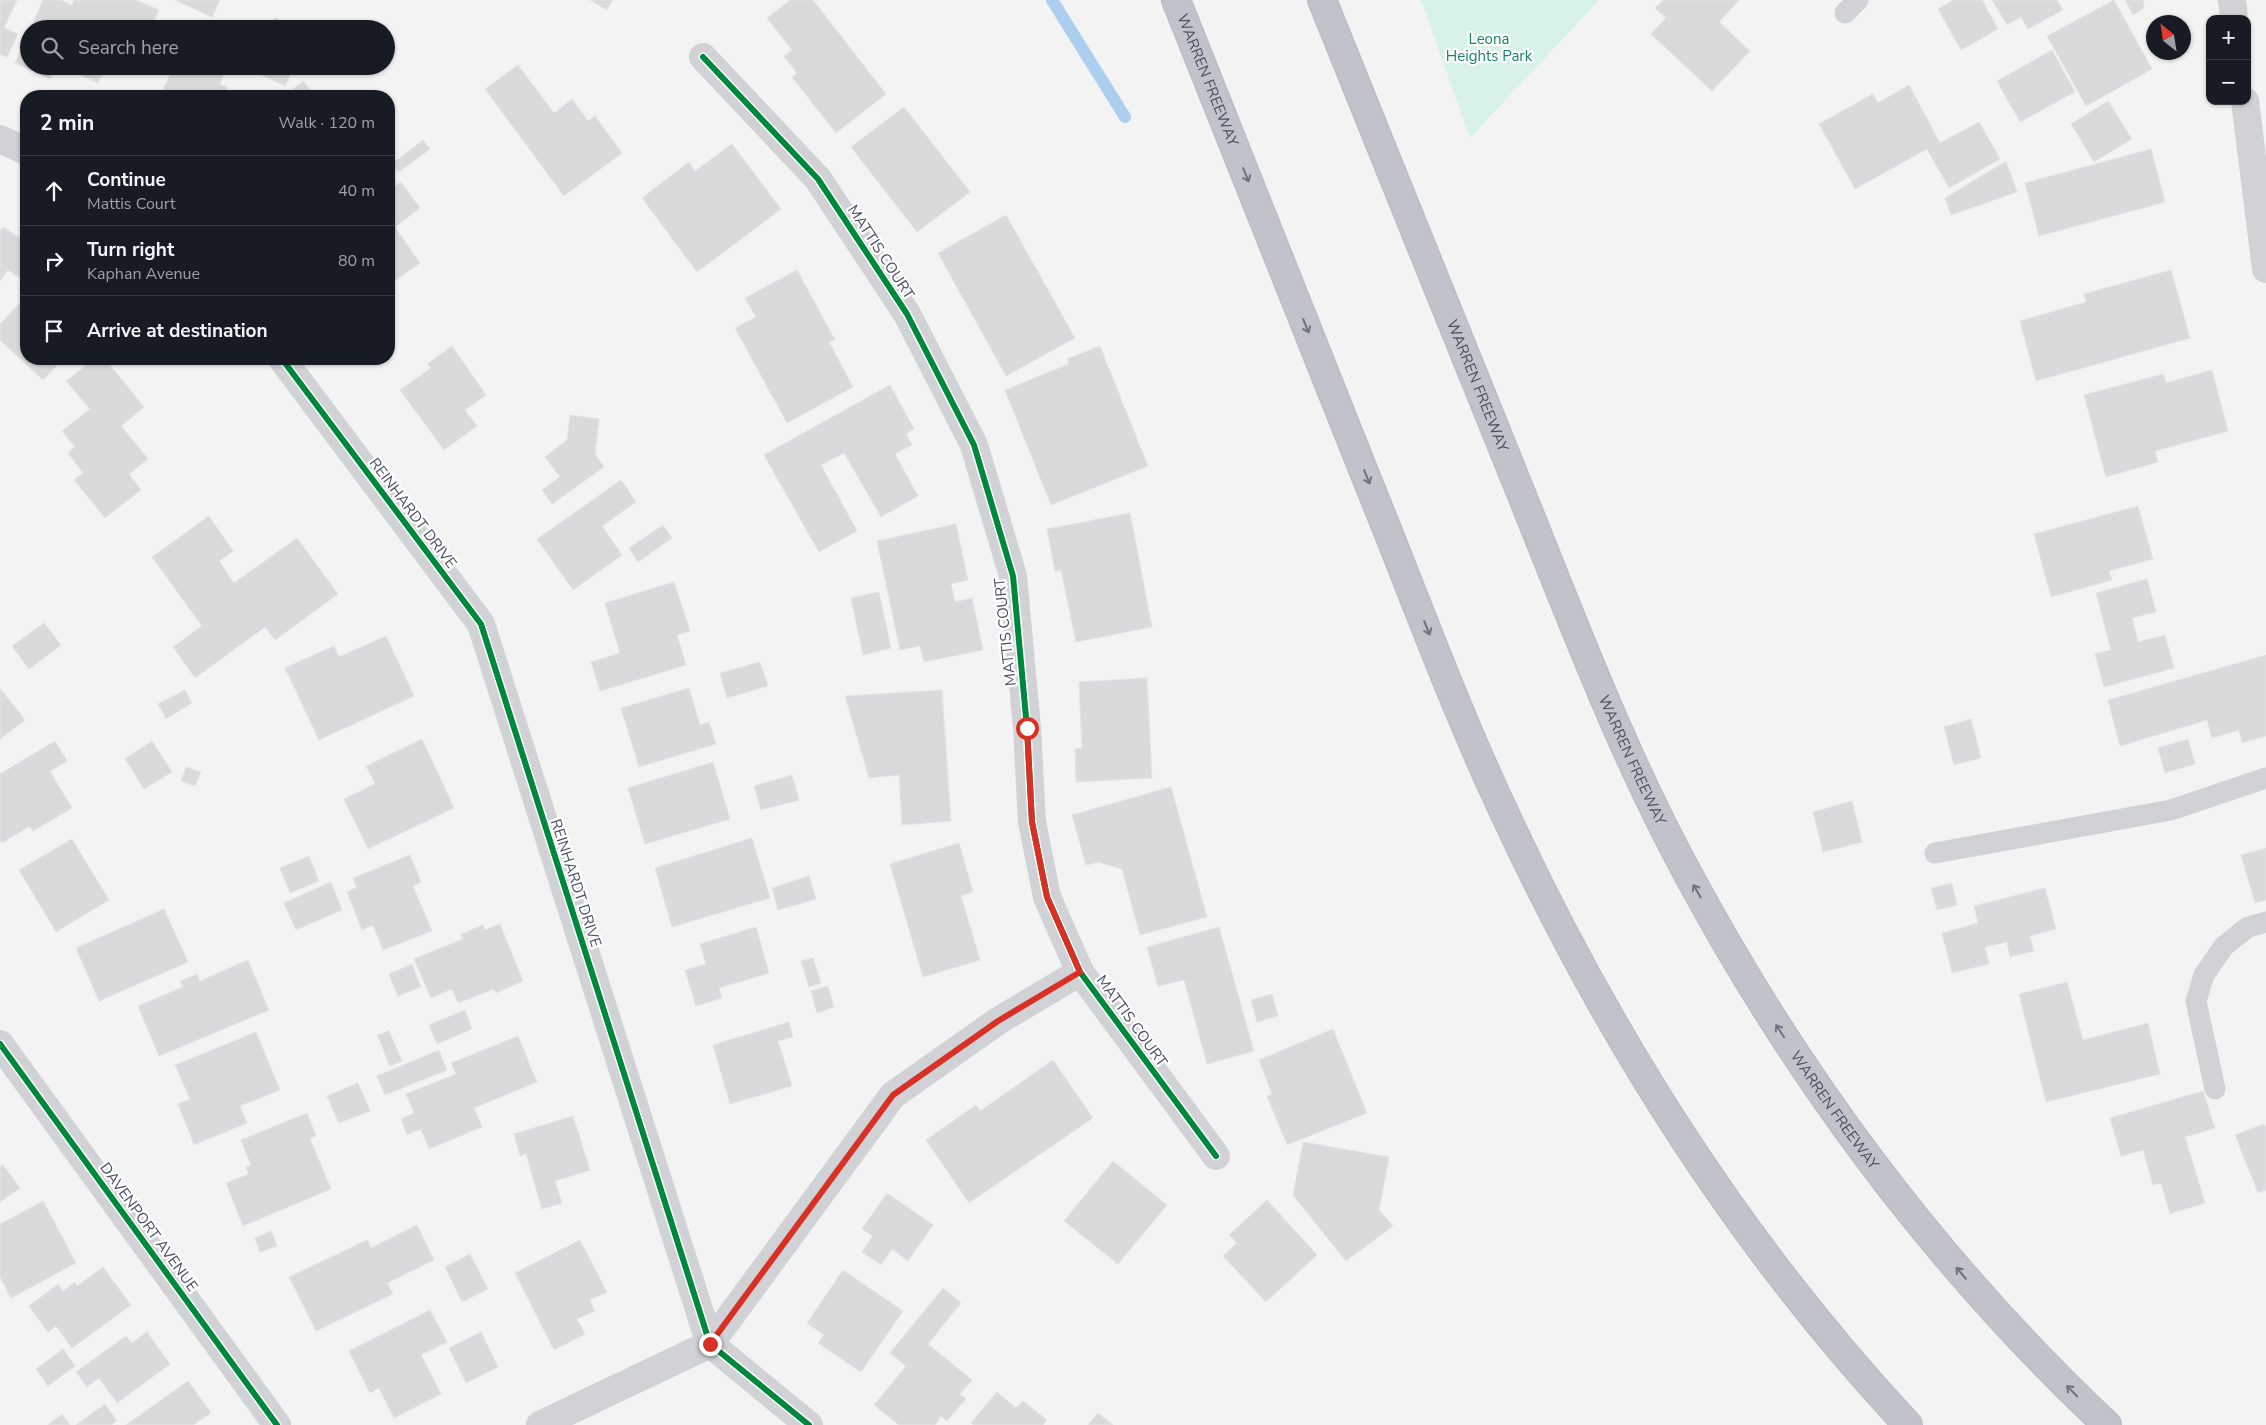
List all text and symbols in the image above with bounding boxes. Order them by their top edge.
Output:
street label: WARREN FREEWAY [1172,11,1244,150]
north arrow [2146,15,2191,60]
map controls [2206,15,2251,105]
button: + [2206,15,2251,60]
search box [20,20,395,75]
park label: Leona Heights Park [1446,29,1533,66]
icon: search [38,34,66,62]
text: Search here [78,35,179,61]
button: − [2206,60,2251,105]
text: 2 min [40,109,94,137]
text: Walk · 120 m [279,112,375,134]
text: Continue [87,167,166,193]
one-way arrow [1242,167,1251,182]
icon: ahead [40,177,68,205]
text: 40 m [338,180,375,202]
text: Mattis Court [87,193,176,215]
street label: MATTIS COURT [843,201,919,303]
text: Turn right [87,237,174,263]
icon: right [40,247,68,275]
text: 80 m [338,250,375,272]
text: Kaphan Avenue [87,263,200,285]
icon: arrive [40,317,68,345]
street label: WARREN FREEWAY [1442,317,1514,456]
text: Arrive at destination [87,318,268,344]
one-way arrow [1302,318,1311,333]
street label: REINHARDT DRIVE [365,454,461,572]
one-way arrow [1362,469,1372,484]
street label: MATTIS COURT [989,577,1021,687]
one-way arrow [1423,620,1432,635]
street label: WARREN FREEWAY [1594,692,1671,829]
route start [1016,717,1039,740]
street label: REINHARDT DRIVE [546,816,606,950]
one-way arrow [1692,884,1702,899]
street label: MATTIS COURT [1092,971,1172,1071]
one-way arrow [1775,1024,1785,1038]
street label: WARREN FREEWAY [1786,1047,1884,1174]
street label: DAVENPORT AVENUE [95,1159,203,1295]
one-way arrow [1955,1266,1966,1279]
route end [699,1333,722,1356]
one-way arrow [2066,1385,2078,1397]

